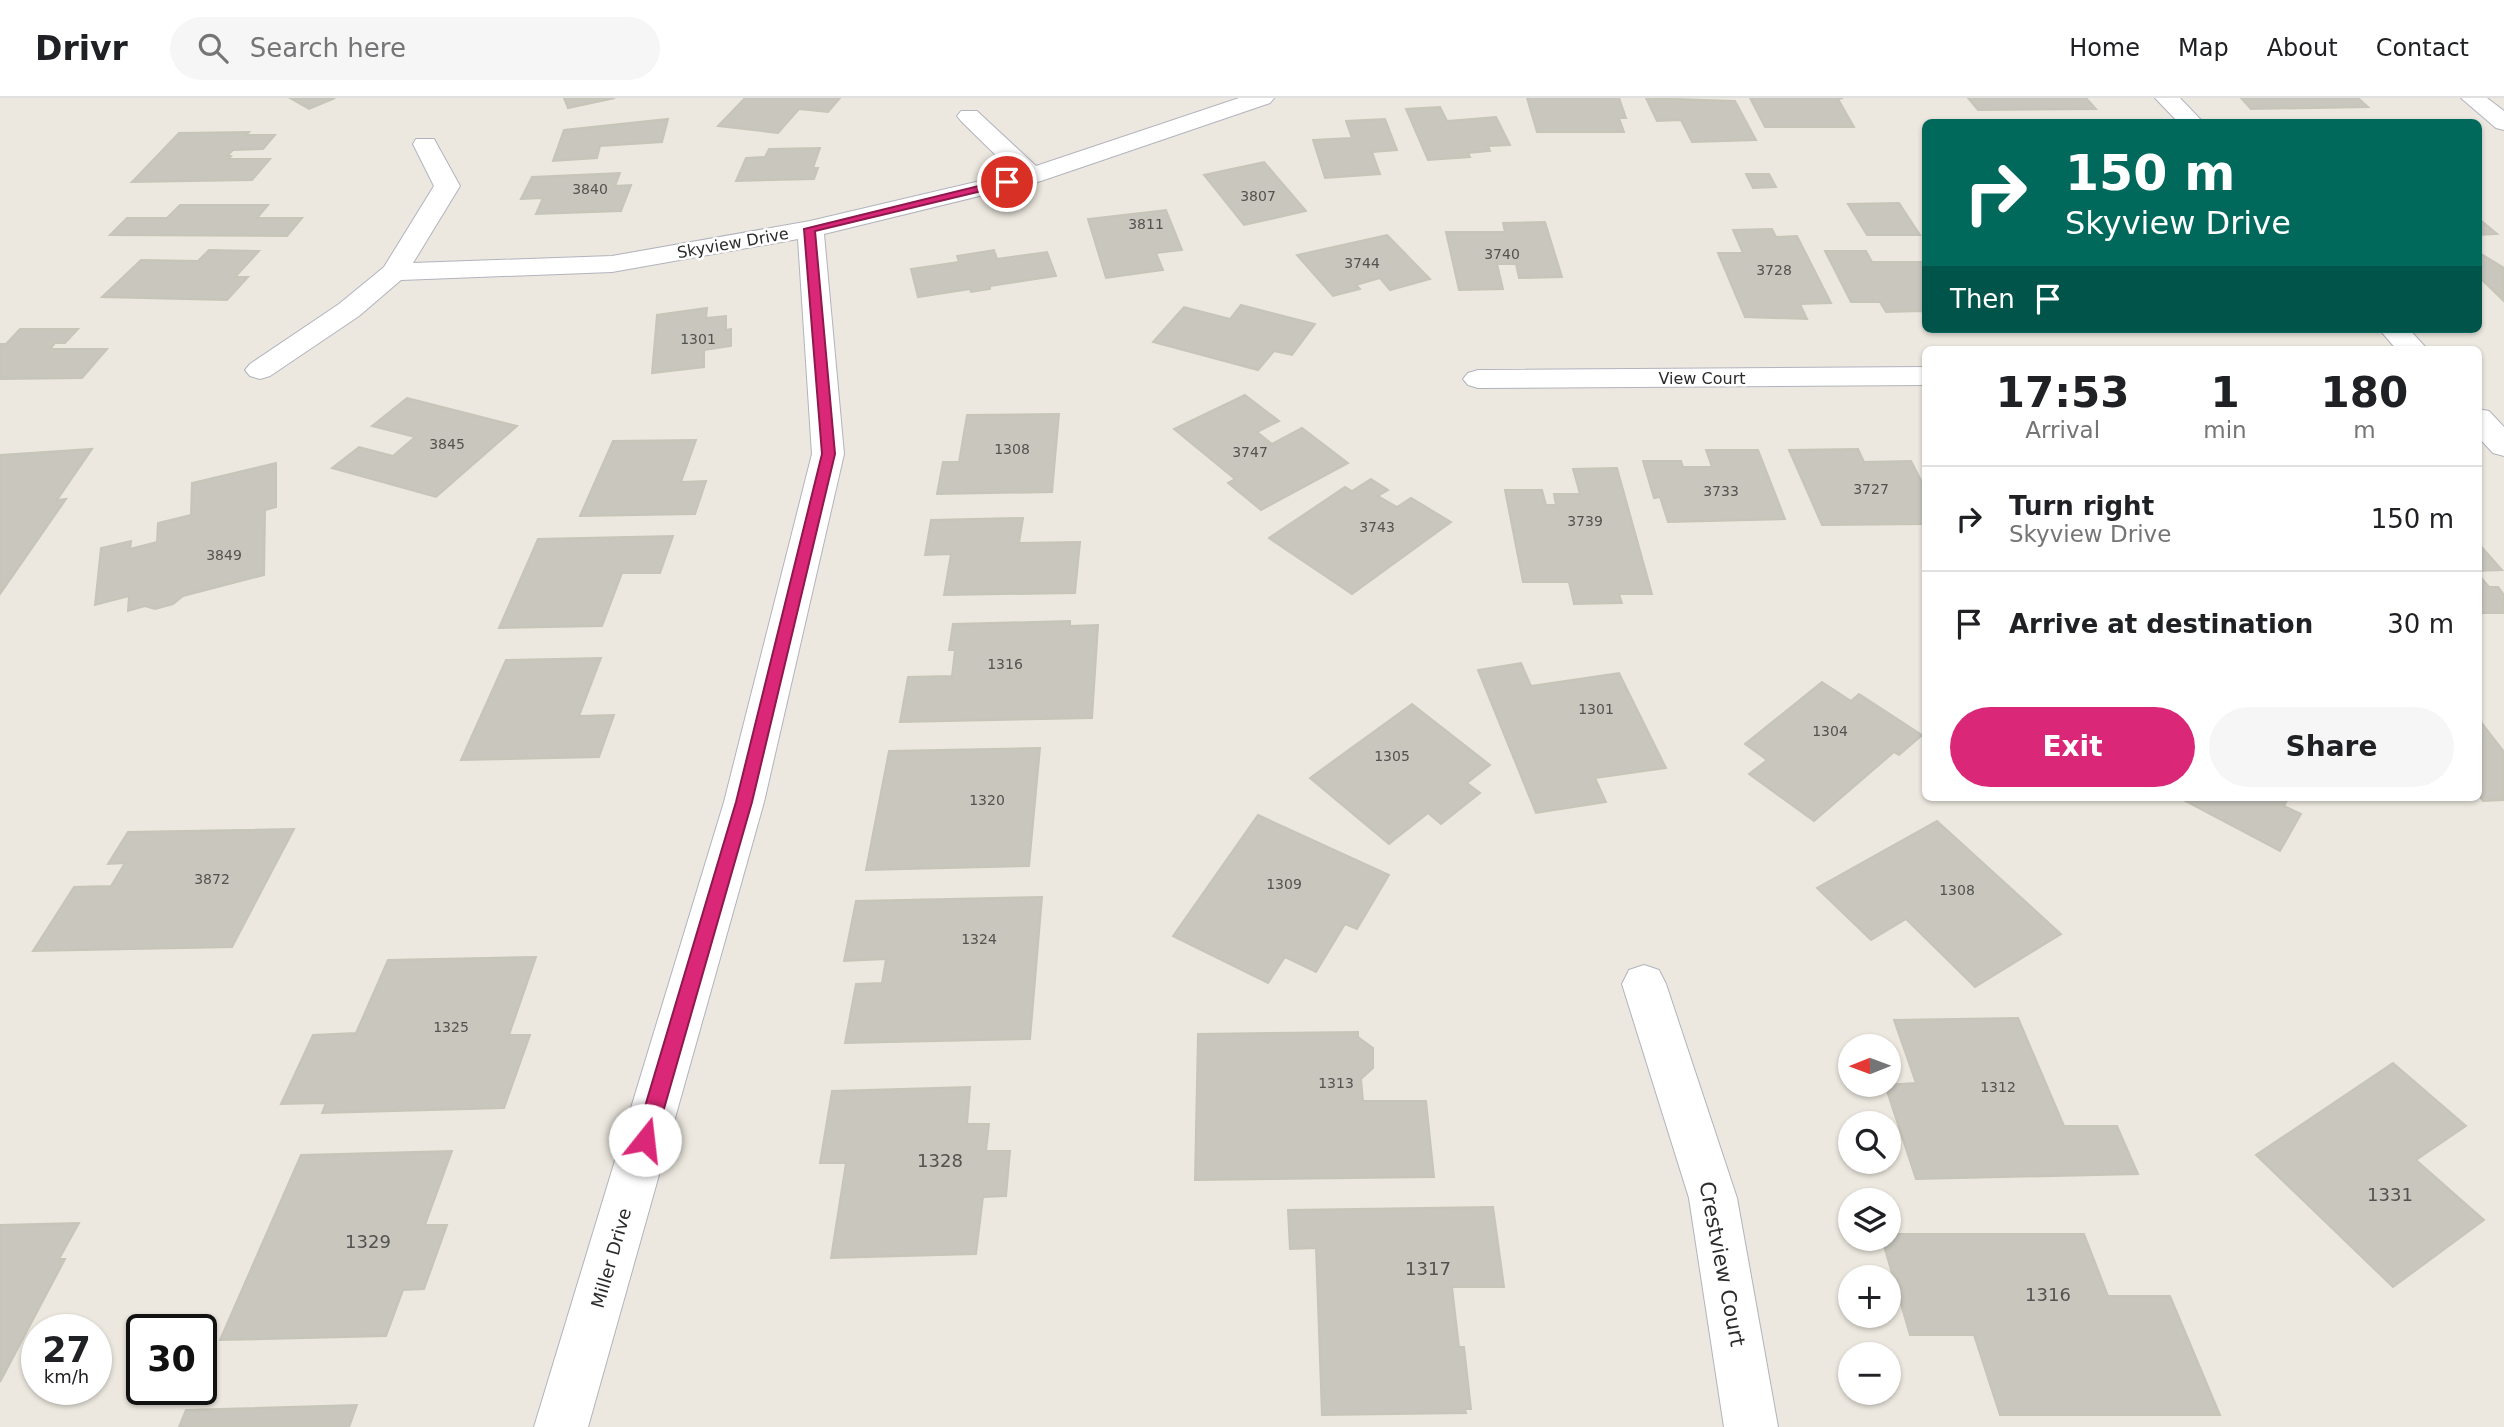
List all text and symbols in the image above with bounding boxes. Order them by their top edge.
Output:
search box [170,17,660,80]
text: Drivr [35,29,128,68]
icon: search [194,29,232,67]
text: Search here [250,33,406,63]
text: Home [2069,34,2140,62]
text: Map [2178,34,2229,62]
text: About [2267,34,2338,62]
text: Contact [2376,34,2469,62]
text: 150 m [2065,145,2235,202]
icon: right [1950,147,2041,238]
pin [977,152,1037,212]
icon: arrive [988,163,1026,201]
house number: 3840 [572,181,608,197]
house number: 3807 [1240,188,1276,204]
text: Skyview Drive [2065,204,2291,242]
house number: 3811 [1128,216,1164,232]
street label: Skyview Drive [676,224,790,262]
house number: 3740 [1484,246,1520,262]
house number: 3744 [1344,255,1380,271]
house number: 3728 [1756,262,1792,278]
icon: arrive [2029,280,2067,318]
text: Then [1950,284,2015,314]
house number: 1301 [680,331,716,347]
text: 17:53 [1996,368,2130,417]
text: 1 [2210,368,2240,417]
text: 180 [2321,368,2408,417]
street label: View Court [1658,369,1746,388]
text: Arrival [2025,417,2100,443]
text: min [2203,417,2247,443]
text: m [2353,417,2376,443]
house number: 3845 [429,436,465,452]
house number: 1308 [994,441,1030,457]
house number: 3747 [1232,444,1268,460]
house number: 3727 [1853,481,1889,497]
house number: 3733 [1703,483,1739,499]
text: Turn right [2009,491,2154,521]
icon: right [1950,500,1988,538]
text: 150 m [2371,504,2454,534]
house number: 3739 [1567,513,1603,529]
house number: 3743 [1359,519,1395,535]
text: Skyview Drive [2009,521,2171,547]
house number: 3849 [206,547,242,563]
icon: arrive [1950,605,1988,643]
text: Arrive at destination [2009,609,2313,639]
text: 30 m [2387,609,2454,639]
house number: 1316 [987,656,1023,672]
house number: 1301 [1578,701,1614,717]
button: Exit [1950,707,2195,787]
button: Share [2209,707,2454,787]
house number: 1304 [1812,723,1848,739]
house number: 1305 [1374,748,1410,764]
house number: 1320 [969,792,1005,808]
house number: 3872 [194,871,230,887]
house number: 1309 [1266,876,1302,892]
house number: 1308 [1939,882,1975,898]
house number: 1324 [961,931,997,947]
house number: 1325 [433,1019,469,1035]
north arrow [1838,1034,1900,1097]
map controls [1838,1034,1901,1405]
house number: 1313 [1318,1075,1354,1091]
house number: 1312 [1980,1079,2016,1095]
position arrow [608,1103,682,1177]
button: search [1838,1111,1901,1174]
house number: 1328 [917,1150,963,1171]
street label: Crestview Court [1694,1179,1750,1349]
house number: 1331 [2367,1184,2413,1205]
button: layers [1838,1188,1901,1251]
street label: Miller Drive [587,1206,635,1310]
house number: 1329 [345,1231,391,1252]
house number: 1317 [1405,1258,1451,1279]
button: + [1838,1265,1901,1328]
house number: 1316 [2025,1284,2071,1305]
speed limit sign: 30 [126,1314,217,1405]
text: 27 [42,1330,91,1370]
button: − [1838,1342,1901,1405]
text: km/h [44,1366,89,1387]

